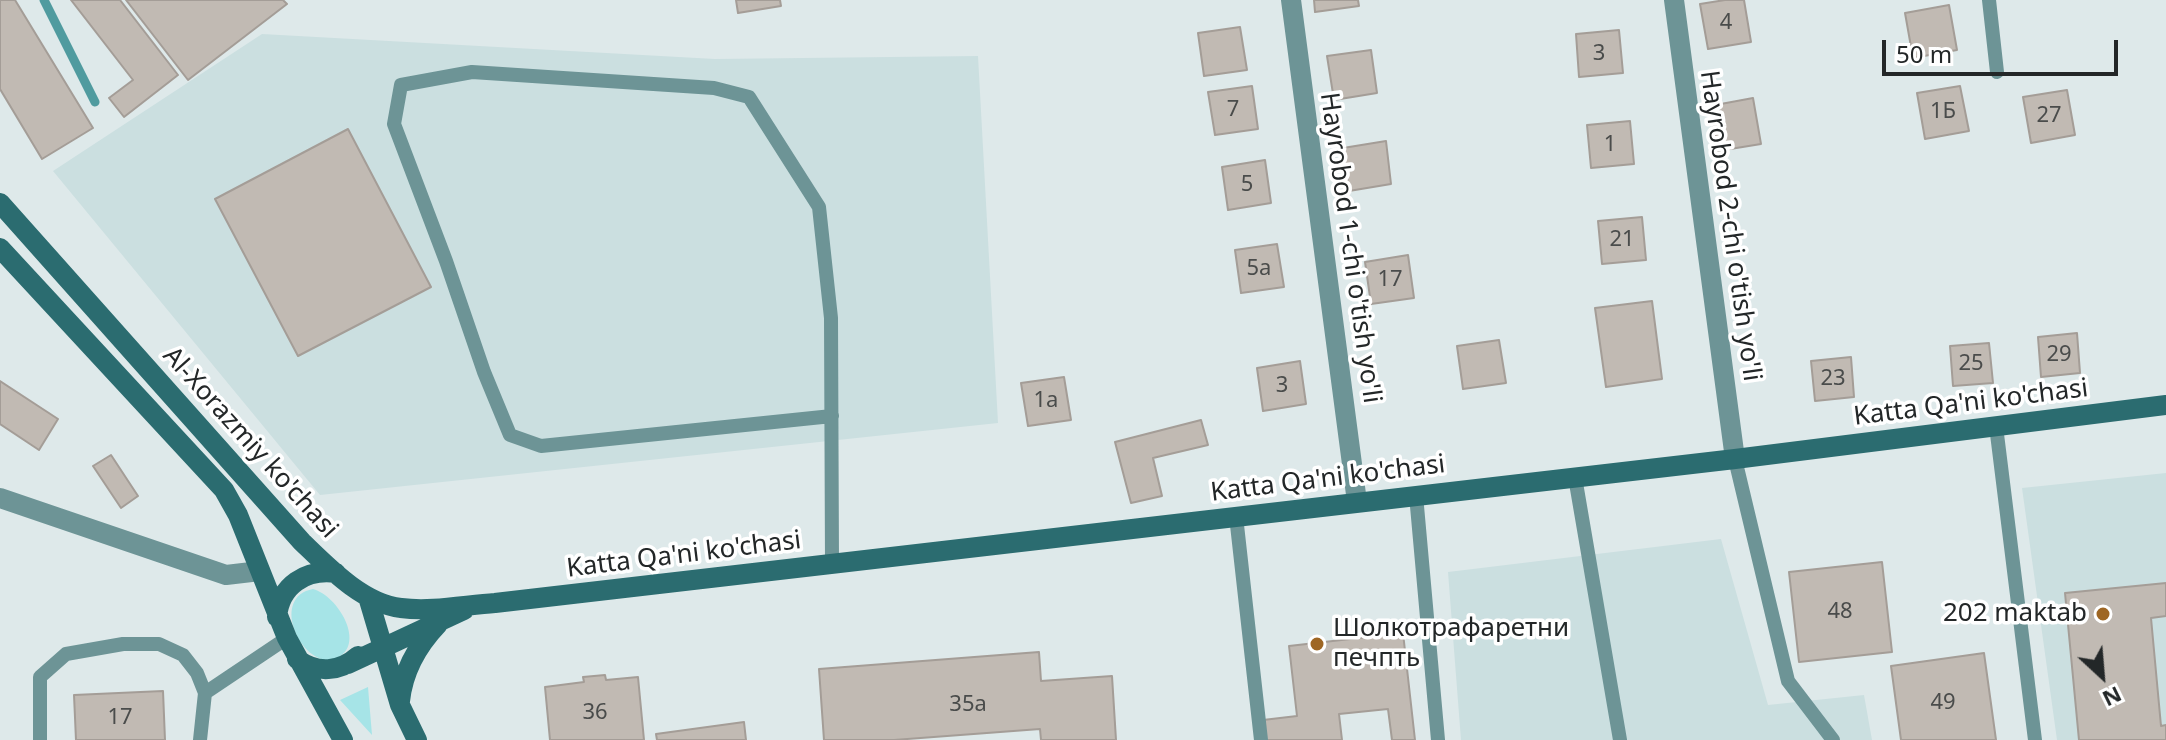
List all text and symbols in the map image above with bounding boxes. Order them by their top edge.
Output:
house number: 4 [1720,10,1732,36]
scale bar [1886,24,2122,74]
text: 50 m [1896,37,1952,70]
house number: 3 [1593,41,1605,67]
street label: Hayrobod 2-chi o'tish yo'li [1693,69,1767,383]
street label: Hayrobod 1-chi o'tish yo'li [1313,91,1387,405]
house number: 7 [1227,97,1239,123]
house number: 1Б [1930,99,1956,125]
house number: 27 [2036,103,2062,129]
house number: 1 [1604,132,1616,158]
house number: 5 [1241,172,1253,198]
house number: 21 [1609,227,1635,253]
house number: 5a [1247,256,1271,282]
house number: 17 [1377,267,1403,293]
street label: Al-Xorazmiy ko'chasi [156,341,344,545]
house number: 29 [2046,342,2072,368]
house number: 25 [1958,351,1984,377]
house number: 23 [1820,366,1846,392]
house number: 3 [1276,373,1288,399]
street label: Katta Qa'ni ko'chasi [1852,373,2090,433]
house number: 1a [1034,388,1058,414]
street label: Katta Qa'ni ko'chasi [1209,449,1447,509]
street label: Katta Qa'ni ko'chasi [565,525,803,585]
place label: 202 maktab [1943,598,2087,630]
house number: 48 [1827,599,1853,625]
marker: 202 maktab [2094,605,2112,623]
place label: Шолкотрафаретни печпть [1333,613,1569,674]
marker: Шолкотрафаретни печпть [1308,635,1326,653]
north arrow [2062,636,2142,716]
text: N [2098,680,2127,715]
house number: 49 [1930,690,1956,716]
house number: 35а [949,692,987,718]
house number: 36 [582,700,608,726]
house number: 17 [107,705,133,731]

